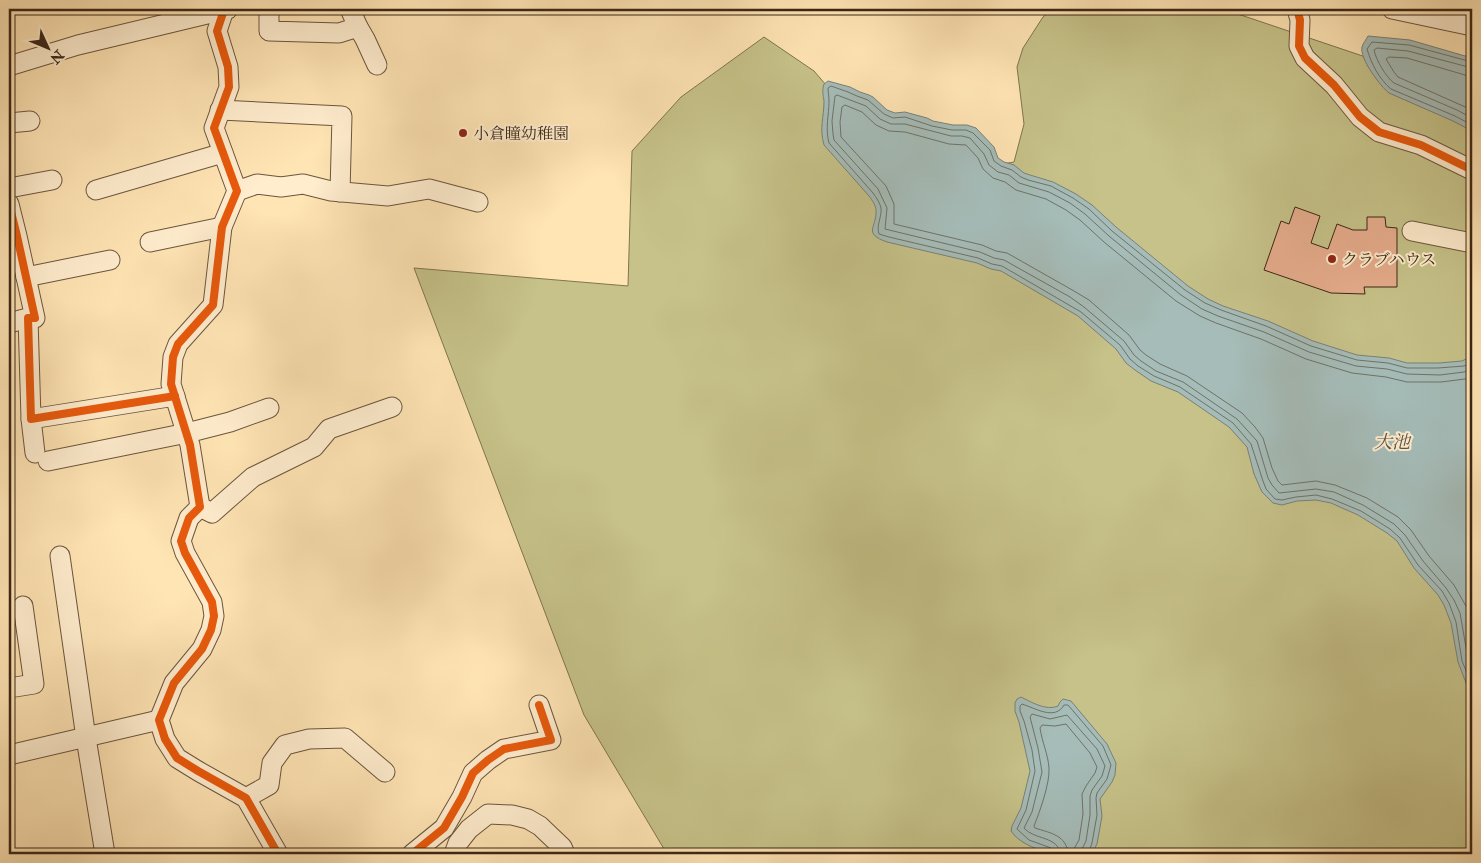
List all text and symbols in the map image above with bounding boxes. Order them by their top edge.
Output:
north arrow [22,22,72,72]
text: N [46,46,68,67]
place label: 小倉瞳幼稚園 [473,124,569,144]
marker: 小倉瞳幼稚園 [457,127,469,139]
place label: クラブハウス [1342,250,1436,270]
marker: クラブハウス [1326,253,1338,265]
water label: 大池 [1374,431,1412,454]

